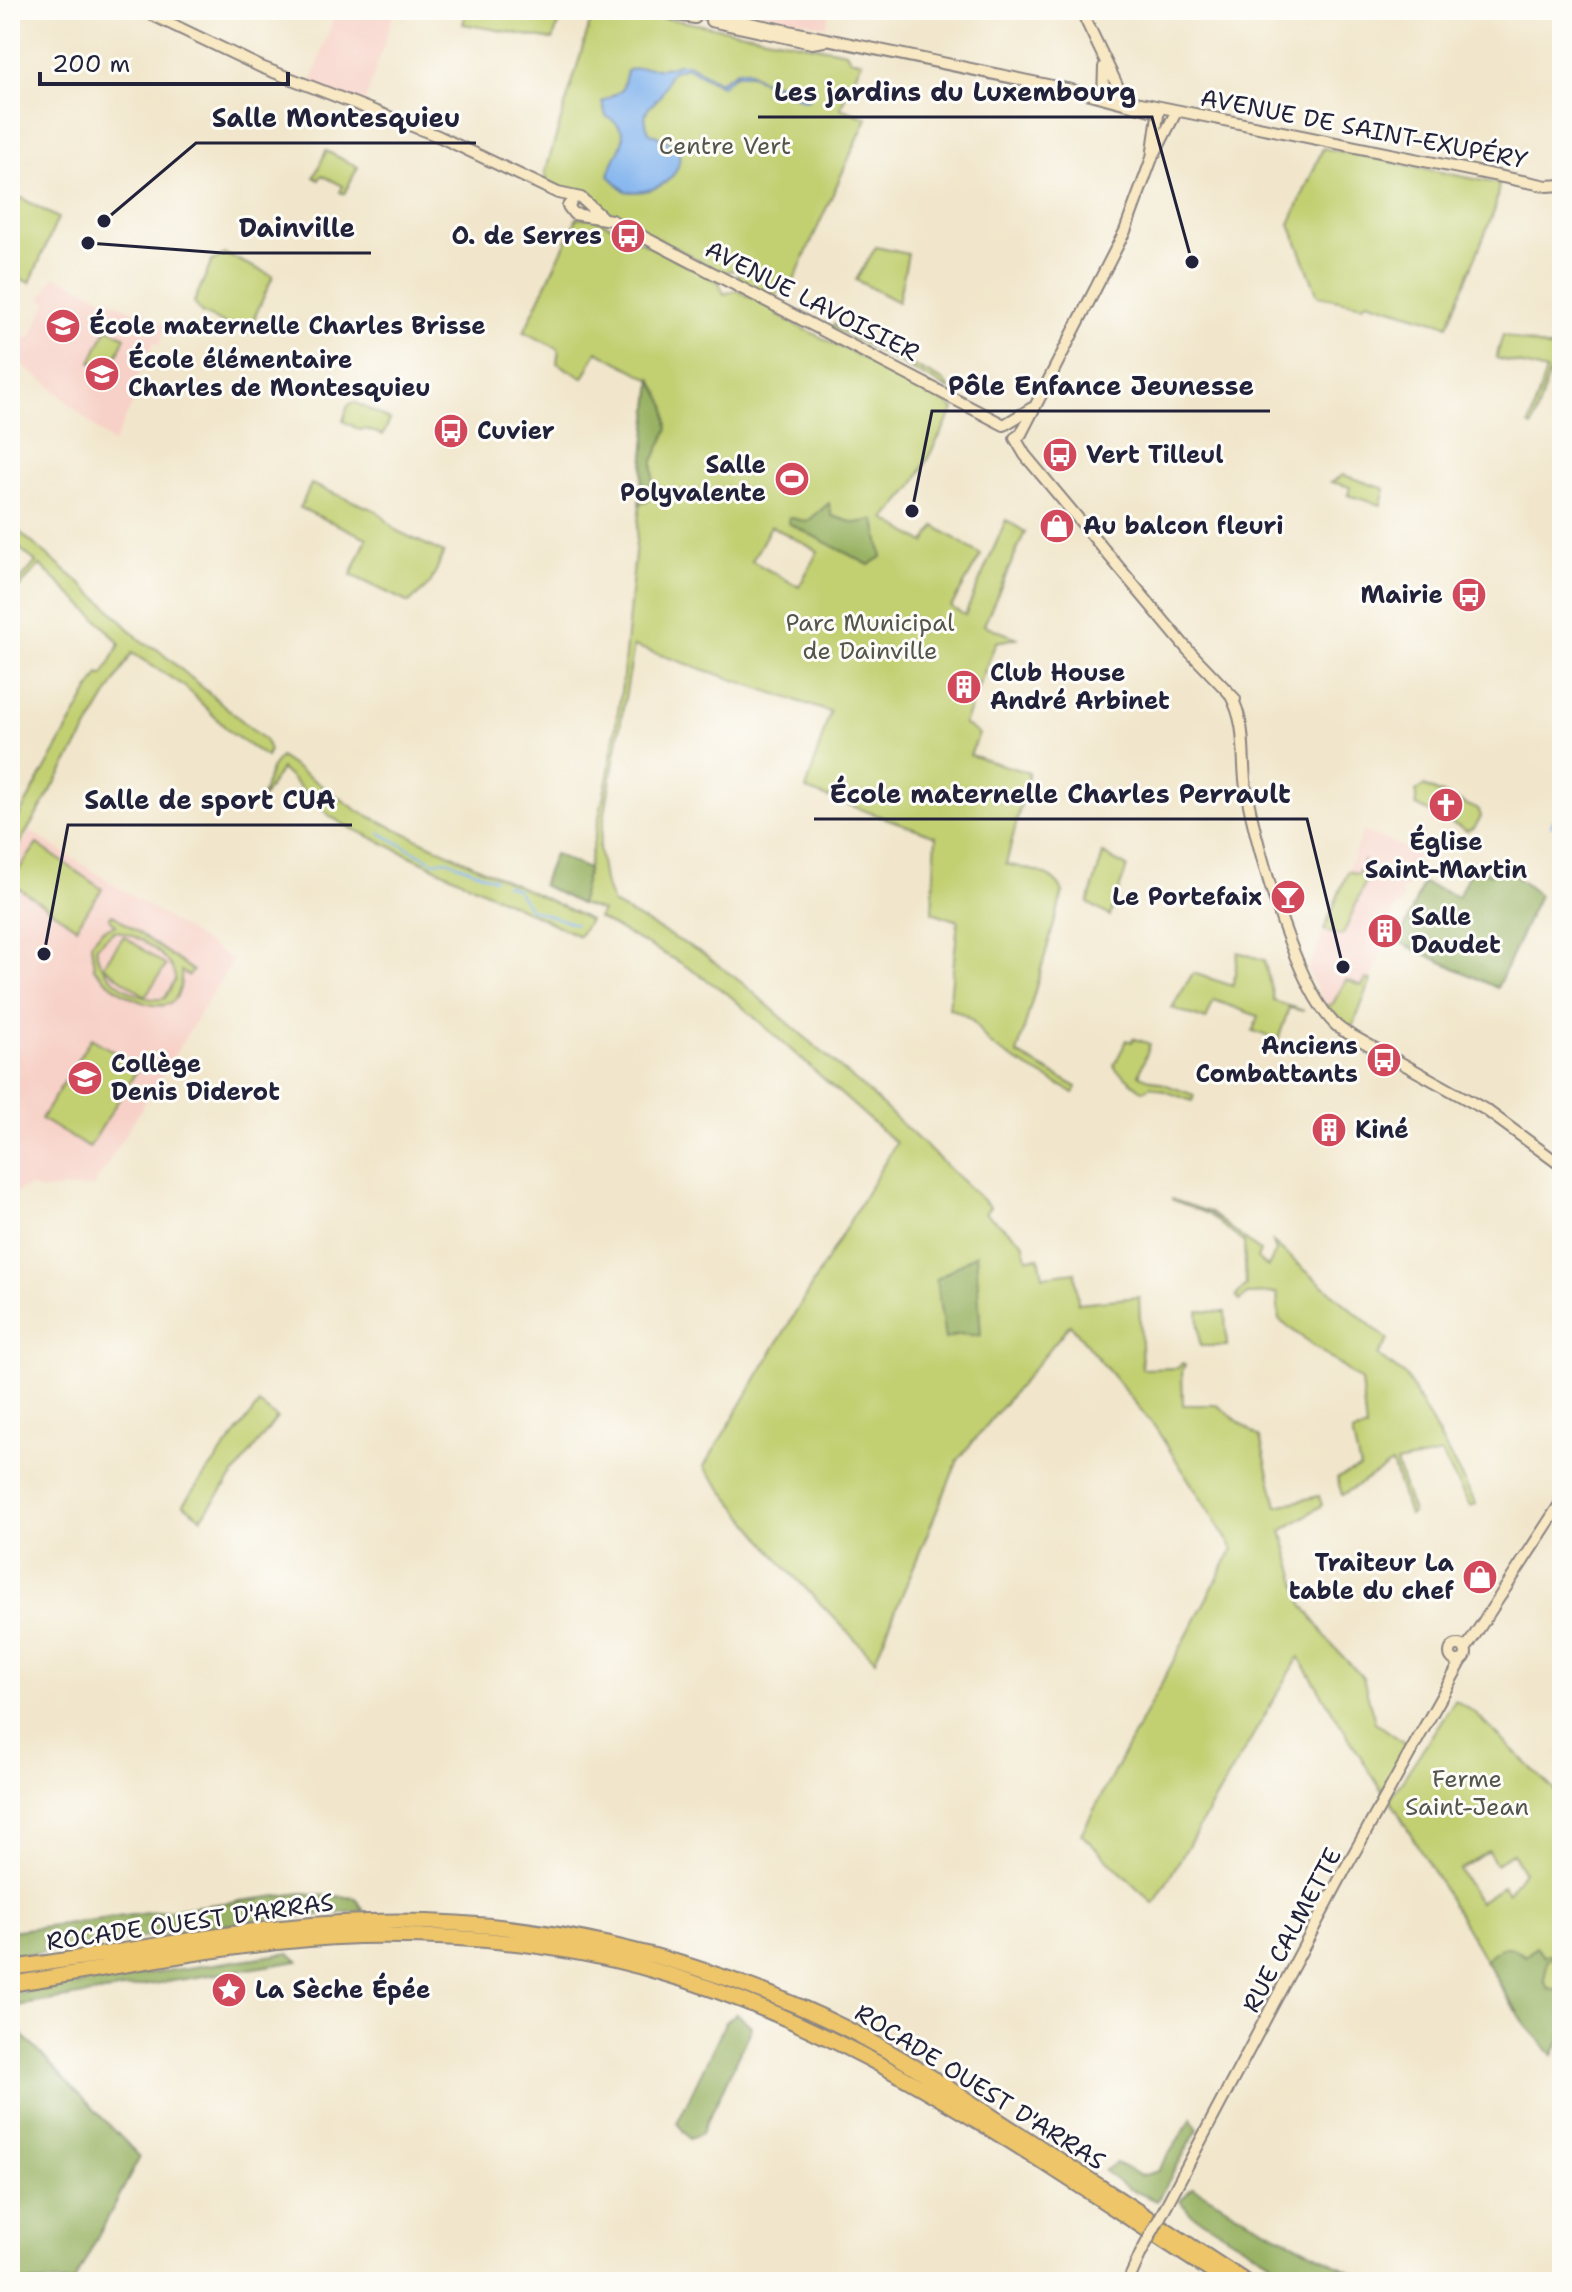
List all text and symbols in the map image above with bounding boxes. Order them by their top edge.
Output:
scale bar [40,36,288,86]
text: 200 m [52,48,130,80]
callout: Les jardins du Luxembourg [758,67,1152,117]
text: Les jardins du Luxembourg [774,74,1136,109]
street label: AVENUE DE SAINT-EXUPÉRY [1198,82,1531,177]
callout: Salle Montesquieu [196,93,476,143]
text: Salle Montesquieu [212,100,460,135]
park label: Centre Vert [659,130,791,162]
callout: Dainville [223,203,371,253]
text: Dainville [239,210,355,245]
bus stop icon: O. de Serres [609,217,647,255]
place label: O. de Serres [451,220,602,252]
street label: AVENUE LAVOISIER [700,233,924,369]
school or university icon: École maternelle Charles Brisse [44,307,82,345]
place label: École maternelle Charles Brisse [89,308,486,342]
place label: École élémentaire Charles de Montesquieu [128,342,430,404]
school or university icon: École élémentaire Charles de Montesquieu [83,355,121,393]
callout: Pôle Enfance Jeunesse [932,361,1270,411]
text: Pôle Enfance Jeunesse [948,368,1254,403]
bus stop icon: Cuvier [432,412,470,450]
place label: Cuvier [477,415,555,447]
bus stop icon: Vert Tilleul [1041,436,1079,474]
place label: Vert Tilleul [1086,439,1224,471]
place label: Salle Polyvalente [620,449,766,509]
sports icon: Salle Polyvalente [773,460,811,498]
shop icon: Au balcon fleuri [1038,507,1076,545]
place label: Au balcon fleuri [1083,510,1284,542]
bus stop icon: Mairie [1450,576,1488,614]
place label: Mairie [1360,579,1443,611]
park label: Parc Municipal de Dainville [786,607,955,667]
place label: Club House André Arbinet [990,657,1170,717]
building icon: Club House André Arbinet [945,668,983,706]
callout: École maternelle Charles Perrault [814,769,1307,819]
callout: Salle de sport CUA [68,775,352,825]
text: École maternelle Charles Perrault [829,775,1291,811]
text: Salle de sport CUA [84,782,336,817]
church icon: Église Saint-Martin [1427,786,1465,824]
place label: Église Saint-Martin [1365,824,1527,886]
bar icon: Le Portefaix [1269,878,1307,916]
place label: Le Portefaix [1112,881,1262,913]
place label: Salle Daudet [1411,901,1501,961]
building icon: Salle Daudet [1366,912,1404,950]
place label: Anciens Combattants [1195,1030,1358,1090]
bus stop icon: Anciens Combattants [1365,1041,1403,1079]
place label: Collège Denis Diderot [111,1048,280,1108]
school or university icon: Collège Denis Diderot [66,1059,104,1097]
building icon: Kiné [1310,1111,1348,1149]
place label: Kiné [1355,1114,1409,1146]
place label: Traiteur La table du chef [1289,1547,1455,1607]
shop icon: Traiteur La table du chef [1461,1558,1499,1596]
park label: Ferme Saint-Jean [1405,1763,1529,1823]
street label: RUE CALMETTE [1235,1842,1349,2018]
street label: ROCADE OUEST D'ARRAS [45,1886,335,1958]
place icon: La Sèche Épée [210,1971,248,2009]
place label: La Sèche Épée [255,1972,430,2006]
street label: ROCADE OUEST D'ARRAS [849,1997,1111,2177]

